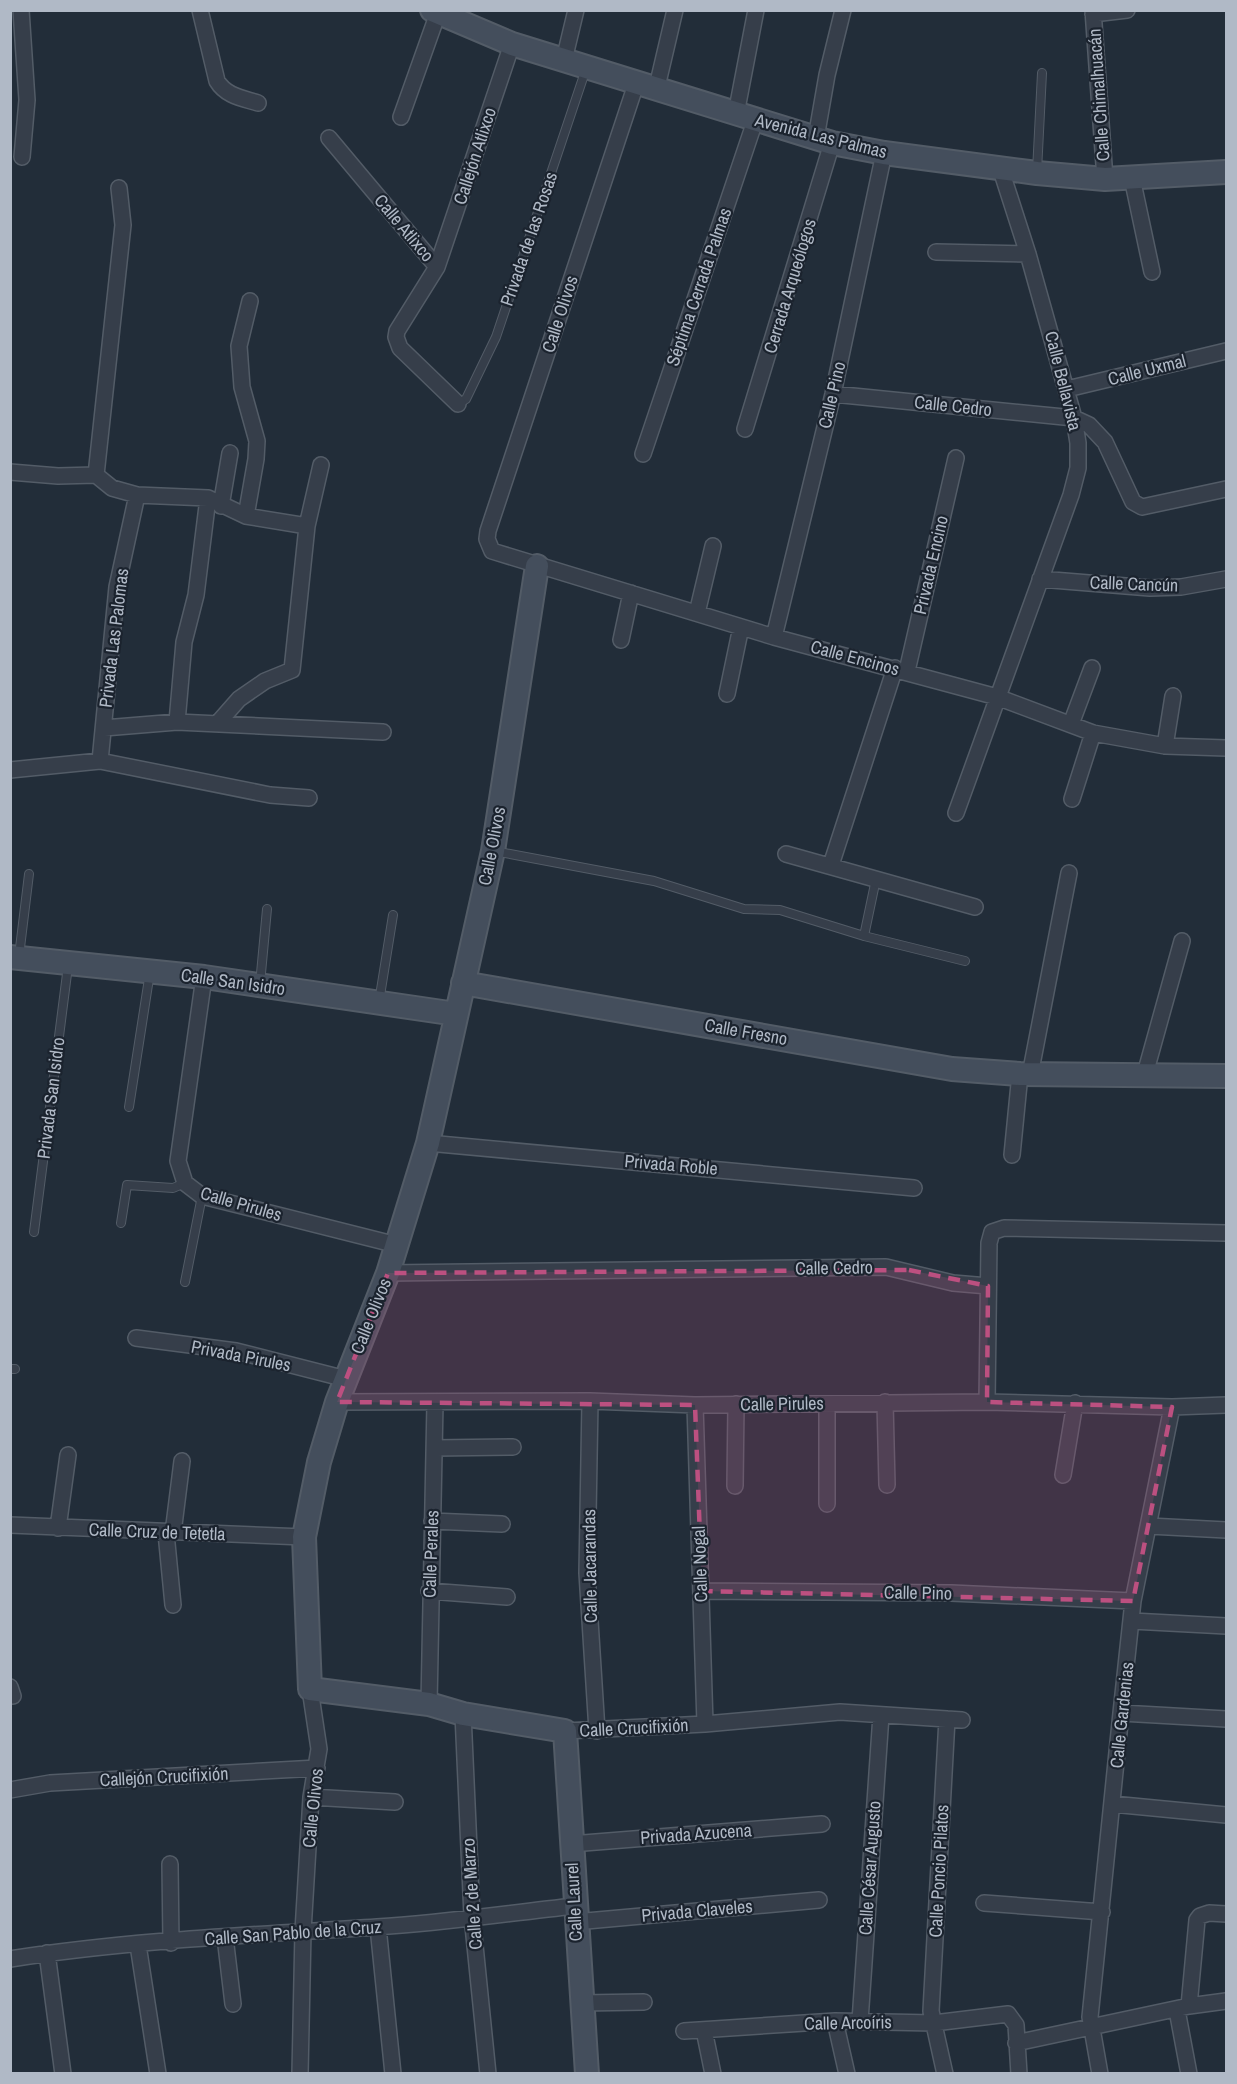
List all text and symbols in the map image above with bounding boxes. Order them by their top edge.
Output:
street label: Calle Chimalhuacán [1081,28,1116,162]
street label: Callejón Atlixco [447,104,502,208]
street label: Avenida Las Palmas [752,107,890,164]
street label: Privada de las Rosas [494,168,563,309]
street label: Calle Atlixco [369,189,440,267]
street label: Séptima Cerrada Palmas [660,204,737,369]
street label: Cerrada Arqueólogos [757,216,822,356]
street label: Calle Olivos [535,272,584,356]
street label: Calle Bellavista [1039,329,1088,433]
street label: Calle Uxmal [1105,348,1188,391]
street label: Calle Pino [812,359,851,431]
street label: Calle Cedro [913,389,993,422]
street label: Privada Encino [907,513,954,617]
street label: Privada Las Palomas [93,567,134,709]
street label: Calle Cancún [1089,569,1179,598]
street label: Calle Encinos [808,634,902,681]
street label: Calle Olivos [472,804,511,887]
street label: Calle San Isidro [179,962,287,1001]
street label: Calle Fresno [703,1012,789,1051]
street label: Privada San Isidro [31,1036,70,1160]
street label: Privada Roble [623,1148,719,1181]
street label: Calle Pirules [197,1180,285,1227]
street label: Calle Cedro [795,1254,873,1281]
street label: Calle Olivos [344,1274,397,1357]
street label: Privada Pirules [189,1334,293,1377]
street label: Calle Pirules [740,1390,824,1417]
street label: Calle Jacarandas [576,1509,603,1623]
street label: Calle Perales [416,1510,445,1598]
street label: Calle Cruz de Tetetla [88,1517,226,1546]
street label: Calle Nogal [686,1525,713,1603]
street label: Calle Pino [884,1579,952,1606]
street label: Calle Gardenias [1103,1661,1140,1769]
street label: Calle Crucifixión [579,1712,689,1743]
street label: Callejón Crucifixión [99,1761,229,1792]
street label: Calle Olivos [296,1767,329,1849]
street label: Calle César Augusto [852,1800,887,1936]
street label: Calle Poncio Pilatos [923,1804,954,1938]
street label: Privada Azucena [639,1817,753,1850]
street label: Calle 2 de Marzo [455,1838,488,1951]
street label: Calle Laurel [559,1862,588,1942]
street label: Privada Claveles [640,1893,754,1928]
street label: Calle San Pablo de la Cruz [204,1914,382,1951]
street label: Calle Arcoíris [804,2009,892,2036]

